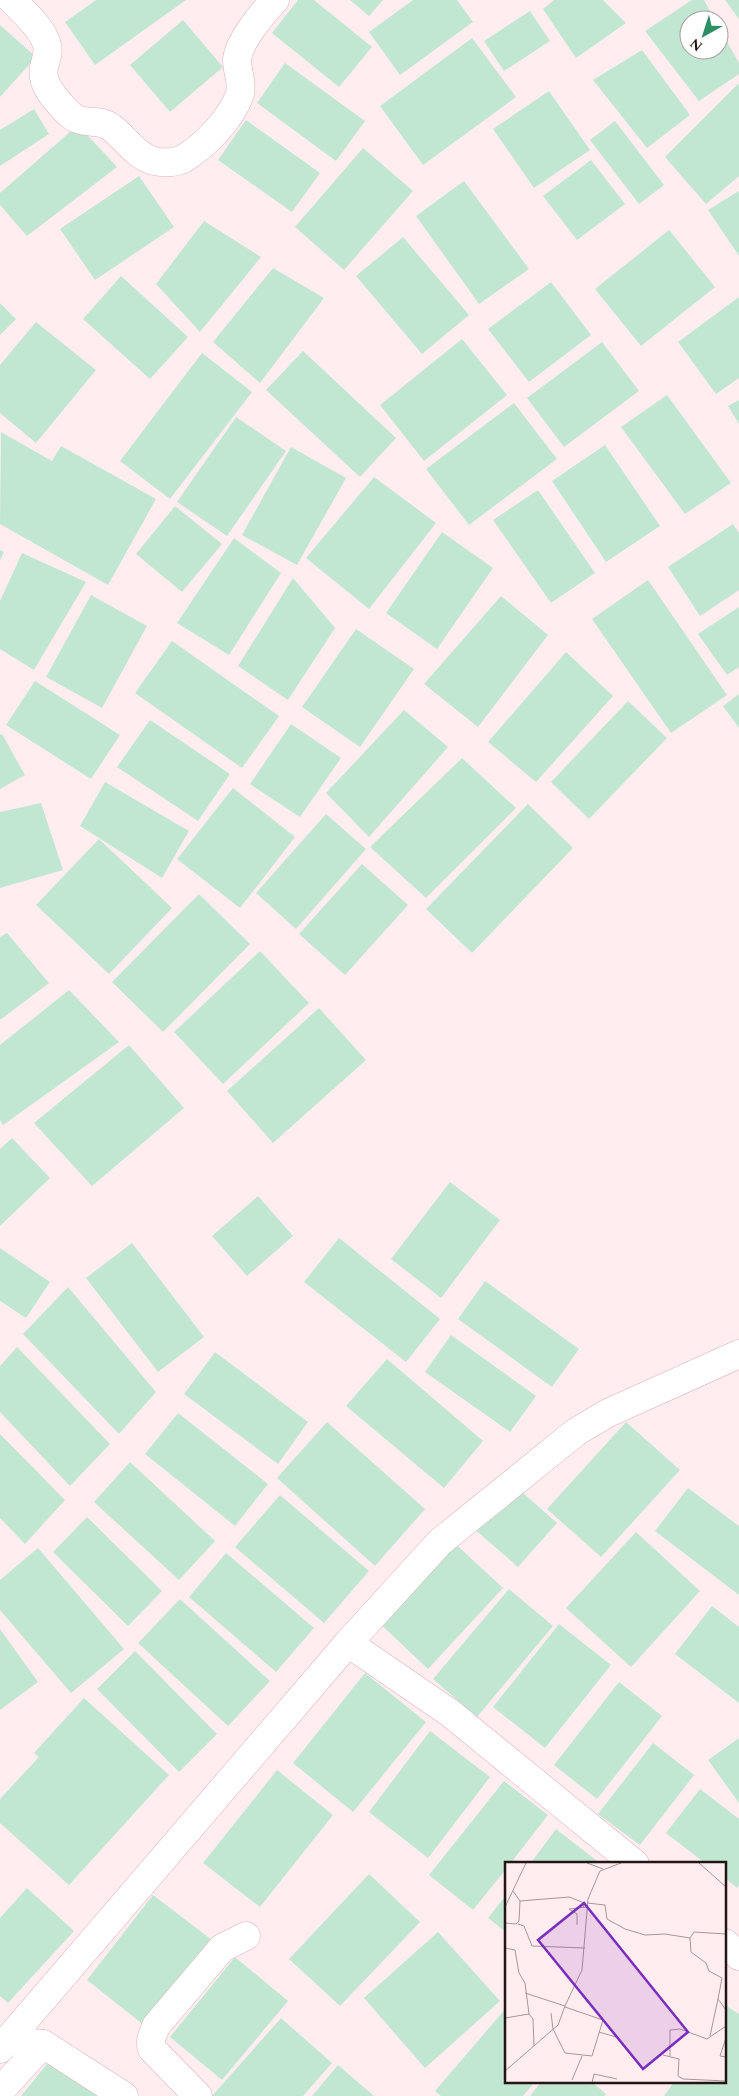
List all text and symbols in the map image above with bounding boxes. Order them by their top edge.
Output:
north arrow [679,10,729,60]
text: N [685,33,707,56]
inset map [505,1862,726,2084]

